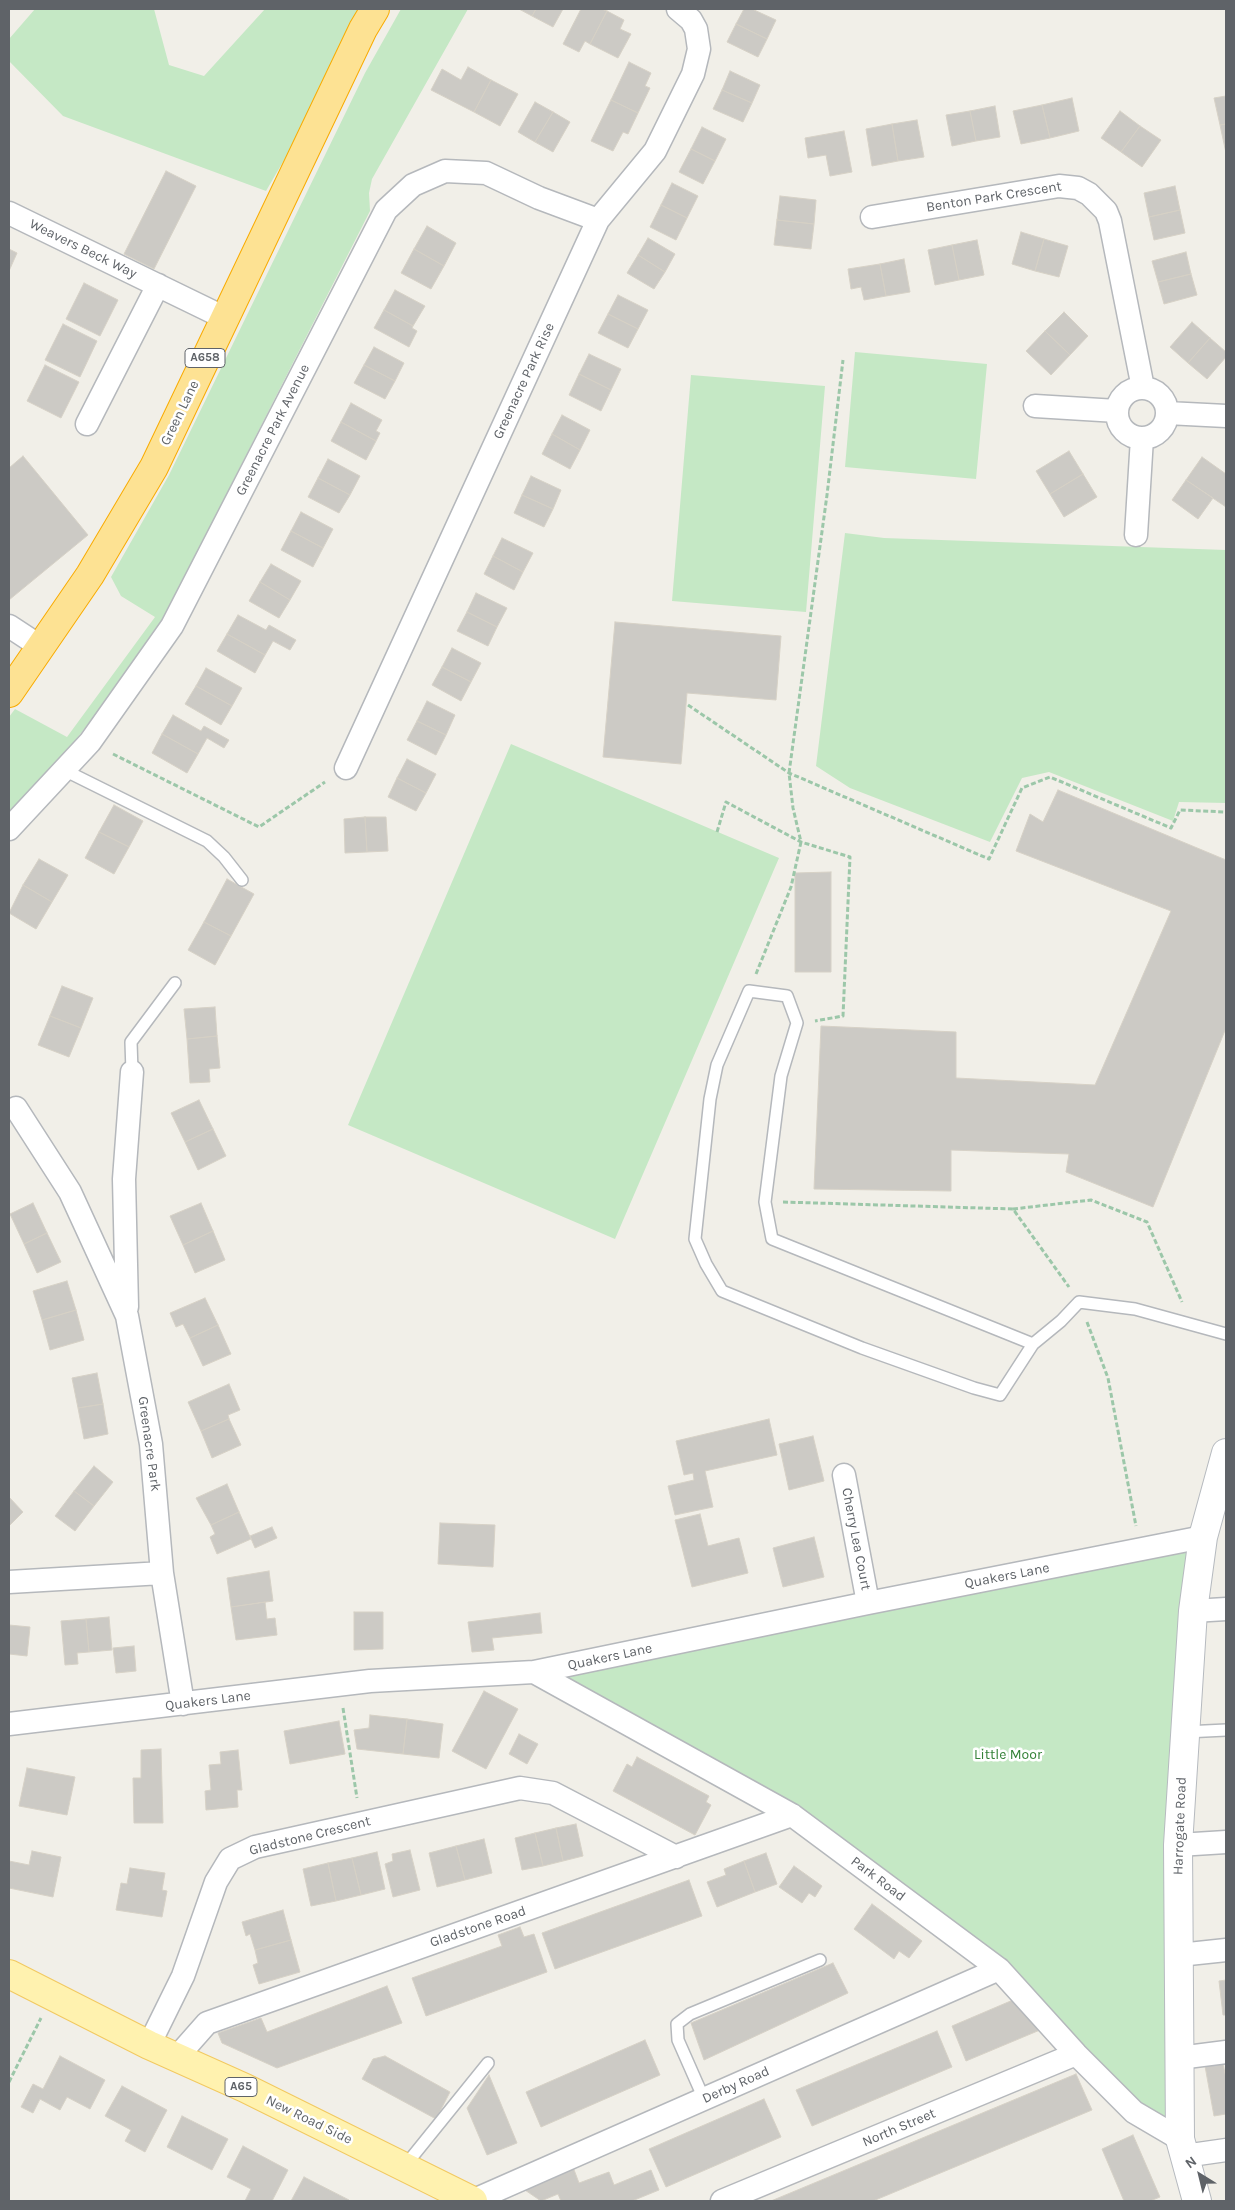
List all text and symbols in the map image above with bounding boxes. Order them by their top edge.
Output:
street label: Benton Park Crescent [925,178,1063,216]
street label: Weavers Beck Way [26,216,140,282]
street label: Greenacre Park Rise [490,320,558,442]
road number: A658 [185,348,225,368]
street label: Greenacre Park Avenue [233,361,313,499]
street label: Green Lane [157,378,203,448]
street label: Greenacre Park [134,1395,164,1493]
street label: Cherry Lea Court [838,1486,874,1592]
street label: Quakers Lane [963,1560,1051,1592]
street label: Quakers Lane [566,1640,654,1674]
street label: Quakers Lane [164,1687,252,1715]
park label: Little Moor [974,1747,1042,1763]
street label: Harrogate Road [1170,1777,1190,1875]
street label: Gladstone Crescent [248,1813,372,1859]
street label: Park Road [847,1853,909,1905]
street label: Gladstone Road [428,1903,528,1951]
street label: Derby Road [700,2063,772,2107]
road number: A65 [225,2078,257,2096]
street label: New Road Side [263,2092,355,2148]
street label: North Street [860,2105,938,2151]
north arrow [1175,2150,1225,2200]
text: N [1182,2153,1200,2172]

